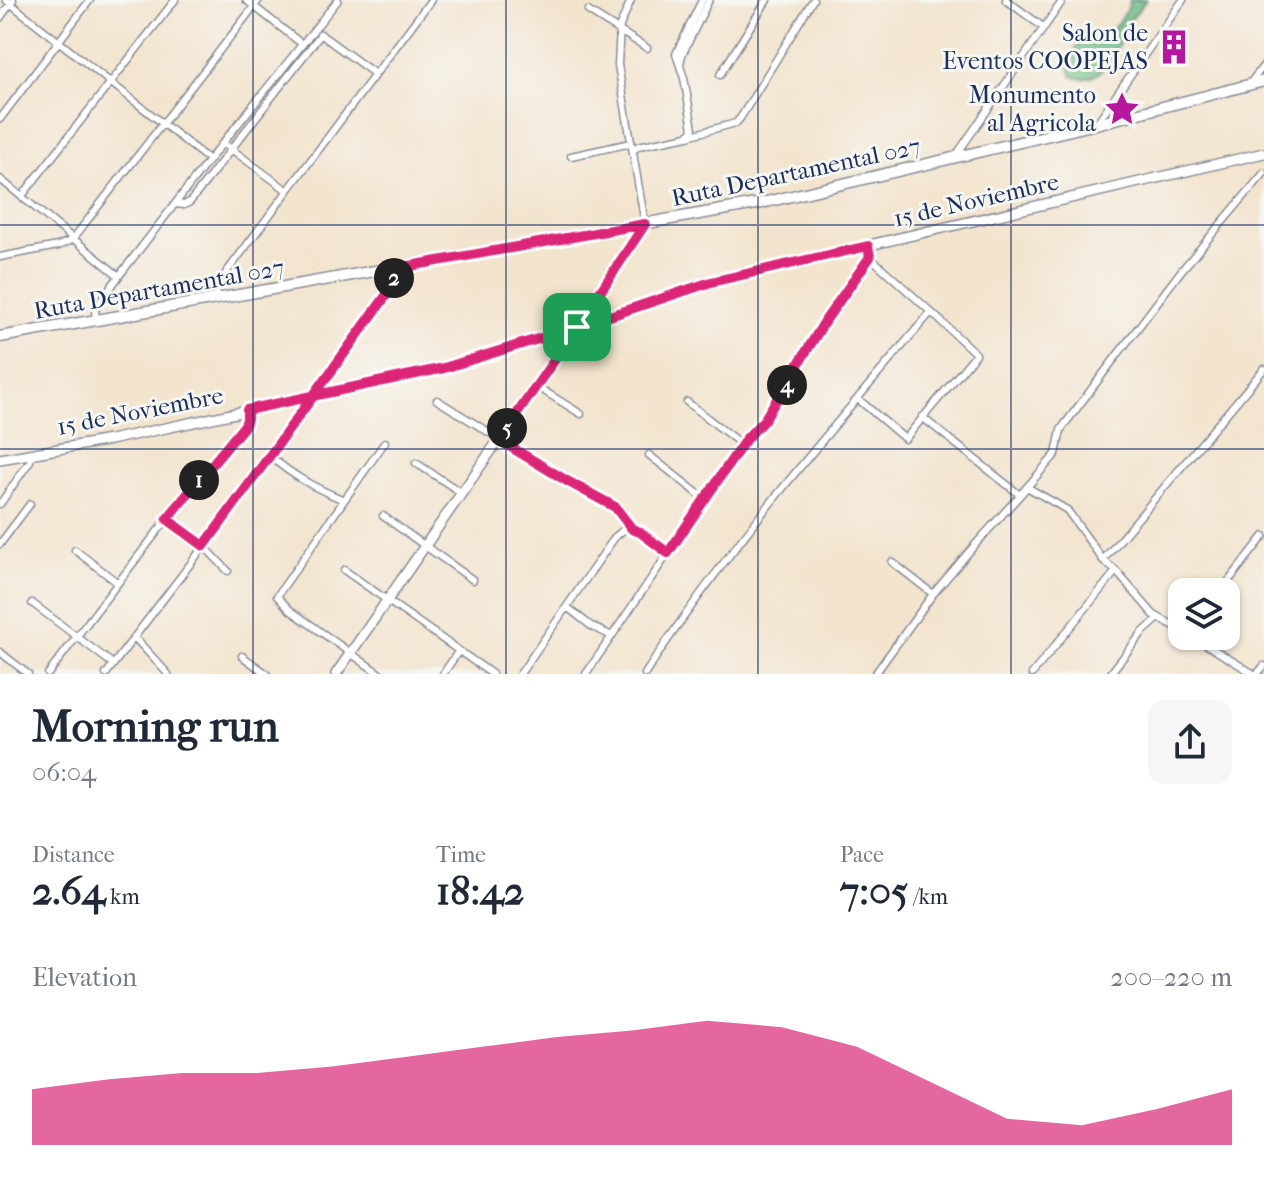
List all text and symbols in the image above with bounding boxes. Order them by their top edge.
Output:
place label: Salon de Eventos COOPEJAS [942,19,1148,75]
building icon: Salon de Eventos COOPEJAS [1155,28,1193,66]
place label: Monumento al Agricola [969,81,1097,137]
place icon: Monumento al Agricola [1103,90,1141,128]
street label: Ruta Departamental 027 [669,132,923,212]
street label: 15 de Noviembre [891,167,1061,233]
street label: Ruta Departamental 027 [32,253,286,325]
pin: 2 [374,258,414,298]
text: 2 [388,265,400,291]
pin [543,293,611,361]
icon: arrive [555,305,599,349]
pin: 4 [767,365,807,405]
text: 4 [781,372,794,398]
street label: 15 de Noviembre [55,381,226,441]
pin: 5 [487,408,527,448]
text: 5 [502,415,512,441]
pin: 1 [179,460,219,500]
text: 1 [195,467,203,493]
map controls [1168,578,1240,650]
button: layers [1168,578,1240,650]
button: share [1148,700,1232,784]
text: Morning run [32,701,279,752]
text: 06:04 [32,757,96,788]
text: Distance [32,842,115,868]
text: Time [436,842,486,868]
text: Pace [840,842,884,868]
text: 2.64 [32,868,105,914]
text: 18:42 [436,868,524,914]
text: 7:05 [840,868,908,914]
text: km [105,884,140,910]
text: /km [908,884,948,910]
text: Elevation [32,962,137,993]
text: 200–220 m [1110,962,1232,993]

